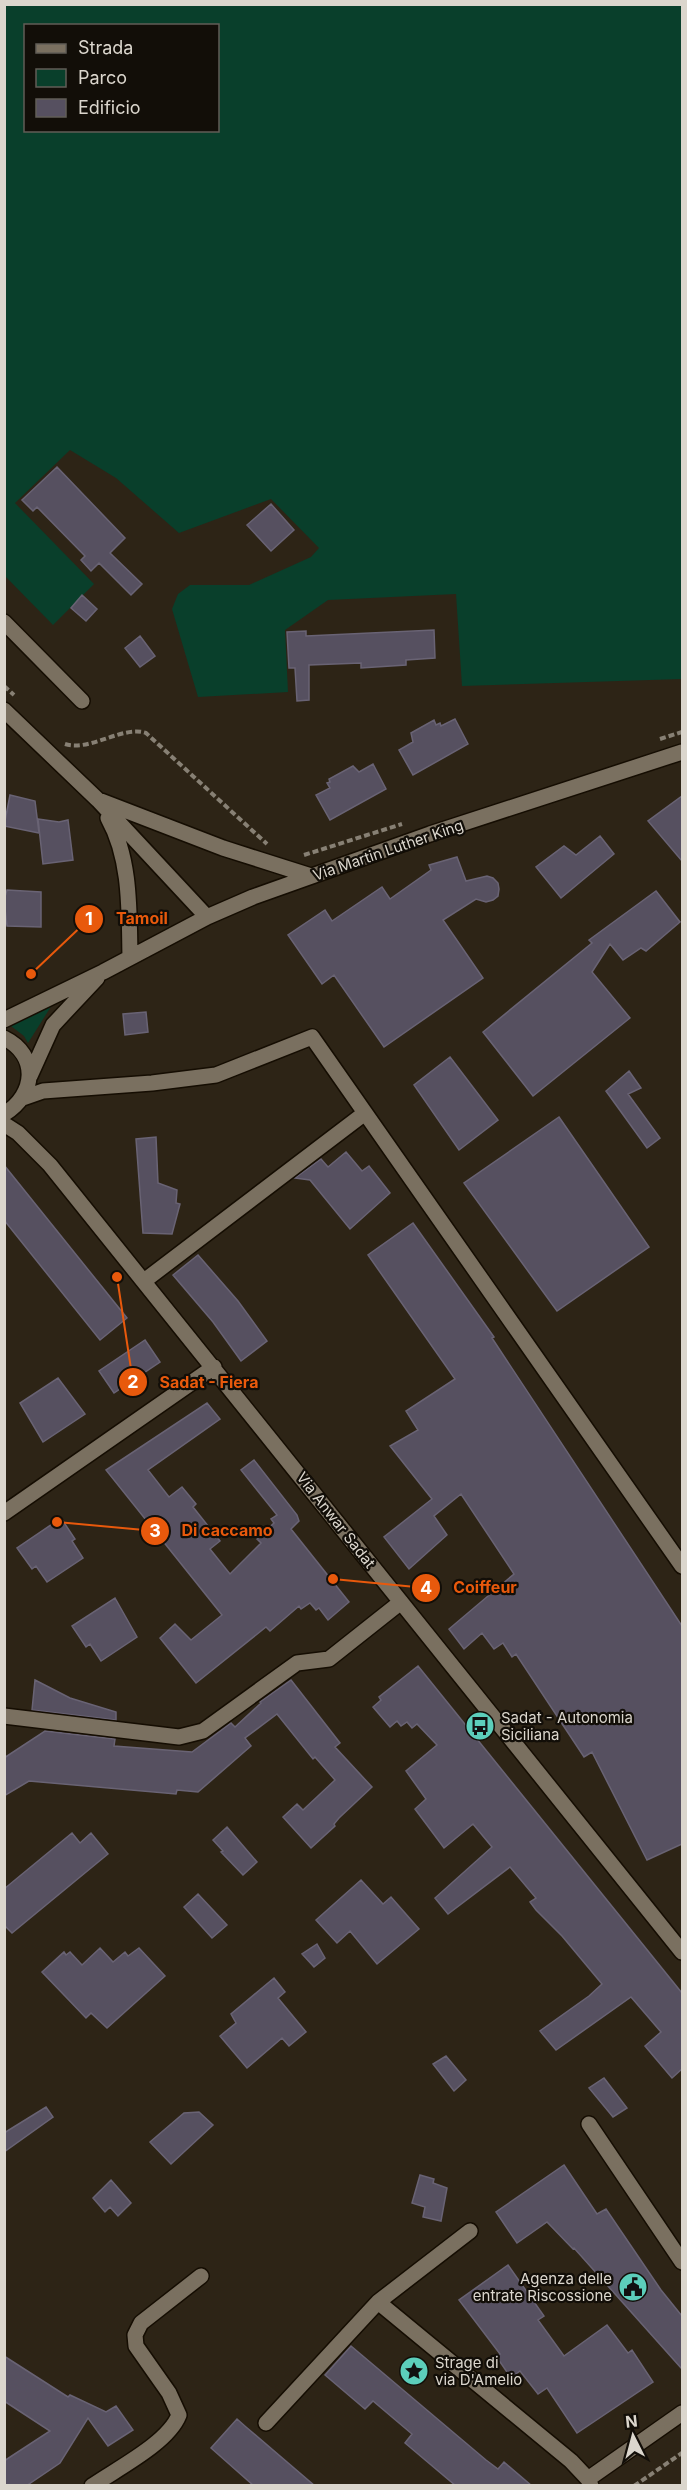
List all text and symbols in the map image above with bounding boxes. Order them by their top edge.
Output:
legend [24,24,219,132]
text: Strada [78,37,133,58]
text: Parco [78,67,127,88]
text: Edificio [78,97,141,118]
street label: Via Martin Luther King [310,815,466,885]
callout: Tamoil [74,902,180,936]
text: 1 [85,908,93,929]
text: Tamoil [116,908,168,928]
callout: Sadat - Fiera [118,1365,271,1399]
text: 2 [127,1371,139,1392]
text: Sadat - Fiera [160,1372,258,1392]
street label: Via Anwar Sadat [293,1468,380,1572]
callout: Di caccamo [140,1514,285,1548]
text: 3 [149,1520,161,1541]
text: Di caccamo [181,1520,273,1540]
callout: Coiffeur [411,1571,529,1605]
text: 4 [420,1577,432,1598]
text: Coiffeur [453,1577,517,1597]
place label: Sadat - Autonomia Siciliana [501,1708,633,1744]
bus stop icon: Sadat - Autonomia Siciliana [464,1710,496,1742]
place label: Agenza delle entrate Riscossione [473,2269,612,2305]
public building icon: Agenza delle entrate Riscossione [617,2271,649,2303]
place label: Strage di via D'Amelio [435,2353,522,2389]
place icon: Strage di via D'Amelio [398,2355,430,2387]
north arrow [603,2406,663,2466]
text: N [624,2410,639,2432]

